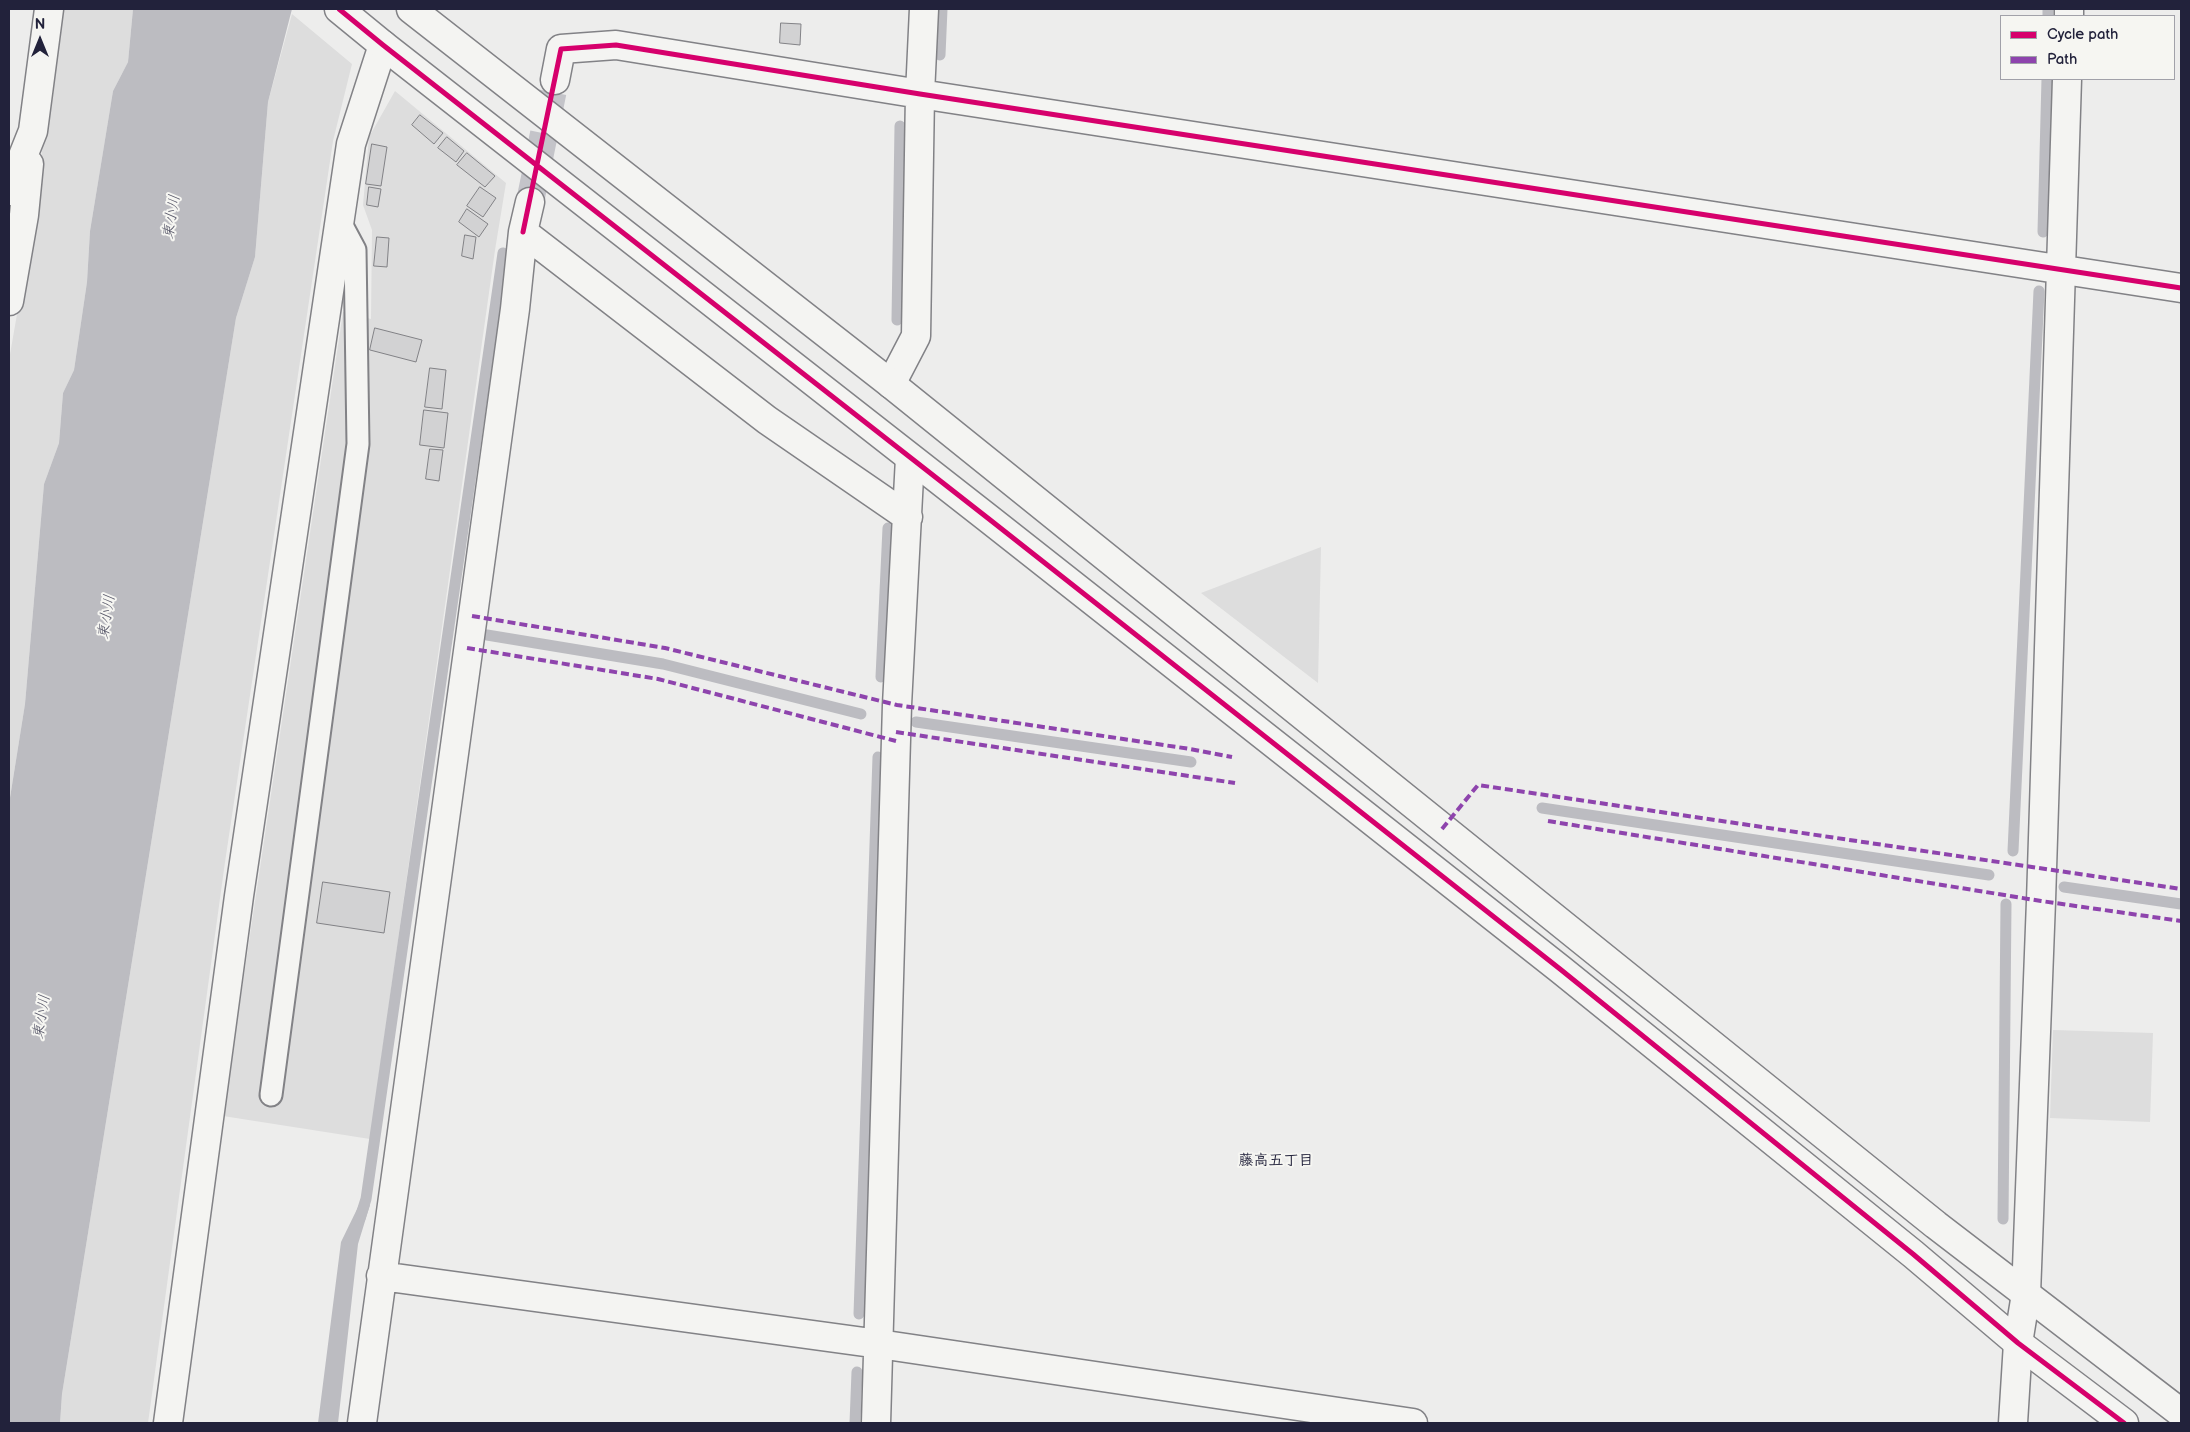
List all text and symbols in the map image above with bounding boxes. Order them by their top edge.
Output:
north arrow [15,15,65,65]
legend [2000,15,2175,80]
text: N [35,16,45,33]
text: Cycle path [2047,25,2118,44]
text: Path [2047,50,2077,69]
water label: 東小川 [160,193,184,241]
water label: 東小川 [95,593,119,641]
water label: 東小川 [30,993,54,1041]
district label: 藤高五丁目 [1239,1152,1313,1170]

